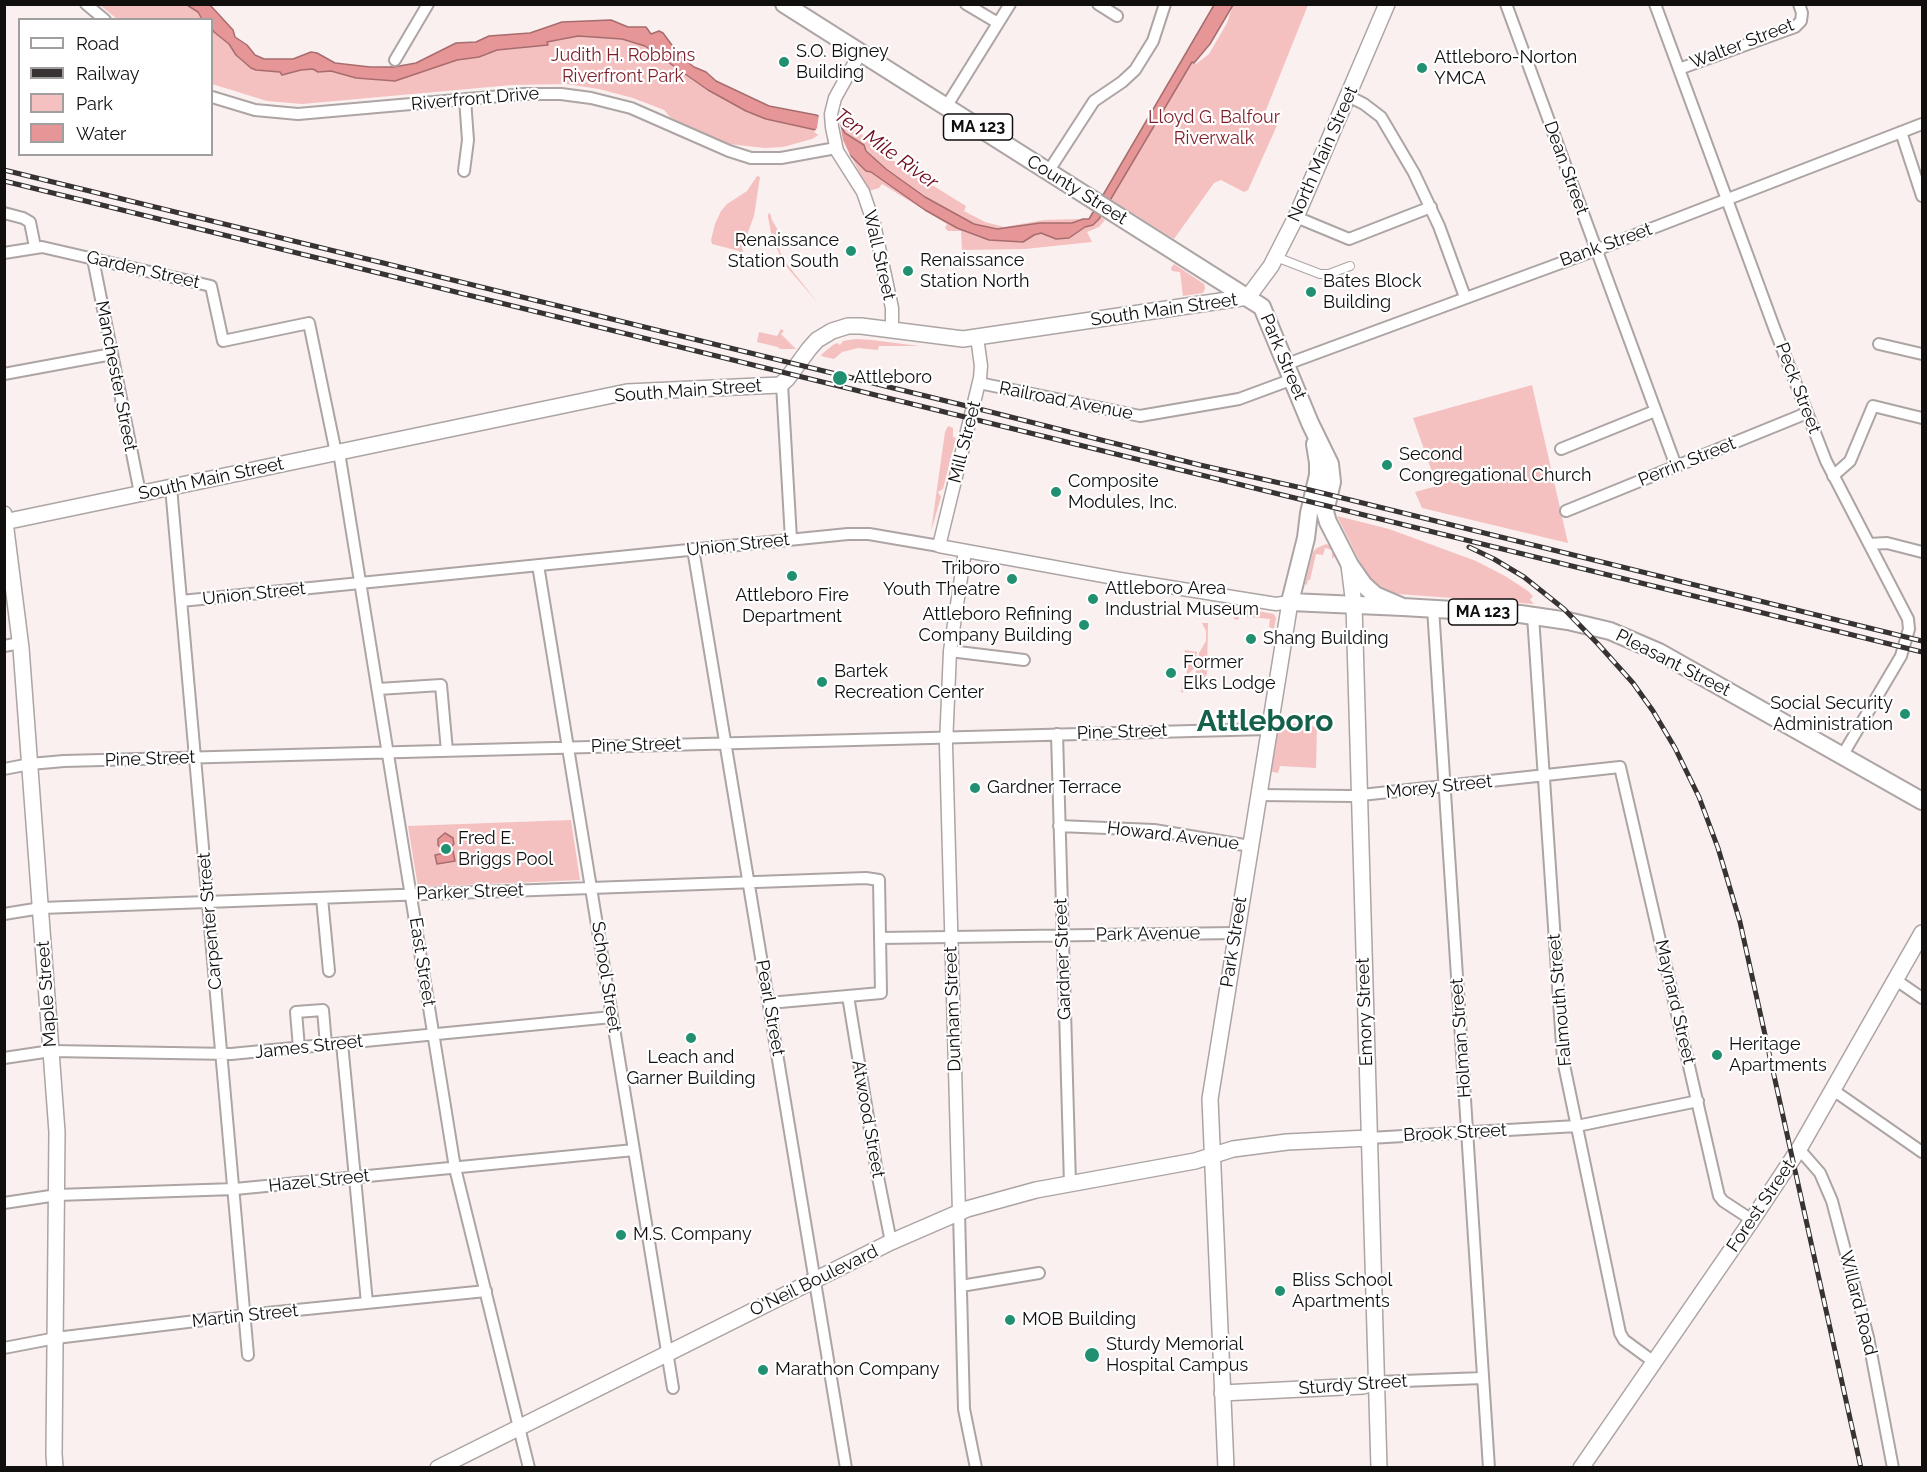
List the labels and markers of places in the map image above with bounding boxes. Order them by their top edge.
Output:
place label: S.O. Bigney Building [796,41,889,84]
place label: Attleboro-Norton YMCA [1434,47,1577,90]
marker: S.O. Bigney Building [777,55,791,69]
marker: Attleboro-Norton YMCA [1415,61,1429,75]
place label: Renaissance Station South [728,230,839,272]
marker: Renaissance Station South [844,244,858,258]
place label: Renaissance Station North [920,250,1030,292]
marker: Renaissance Station North [901,264,915,278]
place label: Bates Block Building [1323,271,1421,314]
marker: Bates Block Building [1304,285,1318,299]
place label: Attleboro [854,367,932,389]
marker: Attleboro [831,369,849,387]
place label: Second Congregational Church [1399,444,1592,486]
marker: Second Congregational Church [1380,458,1394,472]
place label: Composite Modules, Inc. [1068,471,1177,514]
marker: Composite Modules, Inc. [1049,485,1063,499]
place label: Triboro Youth Theatre [883,558,1000,600]
marker: Attleboro Fire Department [785,569,799,583]
marker: Triboro Youth Theatre [1005,572,1019,586]
place label: Attleboro Area Industrial Museum [1105,578,1259,620]
place label: Attleboro Fire Department [735,585,849,628]
marker: Attleboro Area Industrial Museum [1086,592,1100,606]
place label: Attleboro Refining Company Building [919,604,1072,646]
marker: Attleboro Refining Company Building [1077,618,1091,632]
place label: Shang Building [1263,628,1389,650]
marker: Shang Building [1244,632,1258,646]
place label: Former Elks Lodge [1183,652,1276,694]
place label: Bartek Recreation Center [834,661,984,704]
marker: Former Elks Lodge [1164,666,1178,680]
marker: Bartek Recreation Center [815,675,829,689]
place label: Social Security Administration [1770,693,1893,736]
marker: Social Security Administration [1898,707,1912,721]
place label: Gardner Terrace [987,777,1121,799]
marker: Gardner Terrace [968,781,982,795]
place label: Fred E. Briggs Pool [458,828,553,870]
marker: Fred E. Briggs Pool [439,842,453,856]
marker: Leach and Garner Building [684,1031,698,1045]
place label: Heritage Apartments [1729,1034,1827,1076]
place label: Leach and Garner Building [626,1047,756,1090]
marker: Heritage Apartments [1710,1048,1724,1062]
place label: M.S. Company [633,1224,752,1246]
marker: M.S. Company [614,1228,628,1242]
place label: Bliss School Apartments [1292,1270,1392,1312]
marker: Bliss School Apartments [1273,1284,1287,1298]
place label: MOB Building [1022,1309,1136,1331]
marker: MOB Building [1003,1313,1017,1327]
place label: Sturdy Memorial Hospital Campus [1106,1334,1248,1376]
marker: Sturdy Memorial Hospital Campus [1083,1346,1101,1364]
place label: Marathon Company [775,1359,939,1381]
marker: Marathon Company [756,1363,770,1377]

